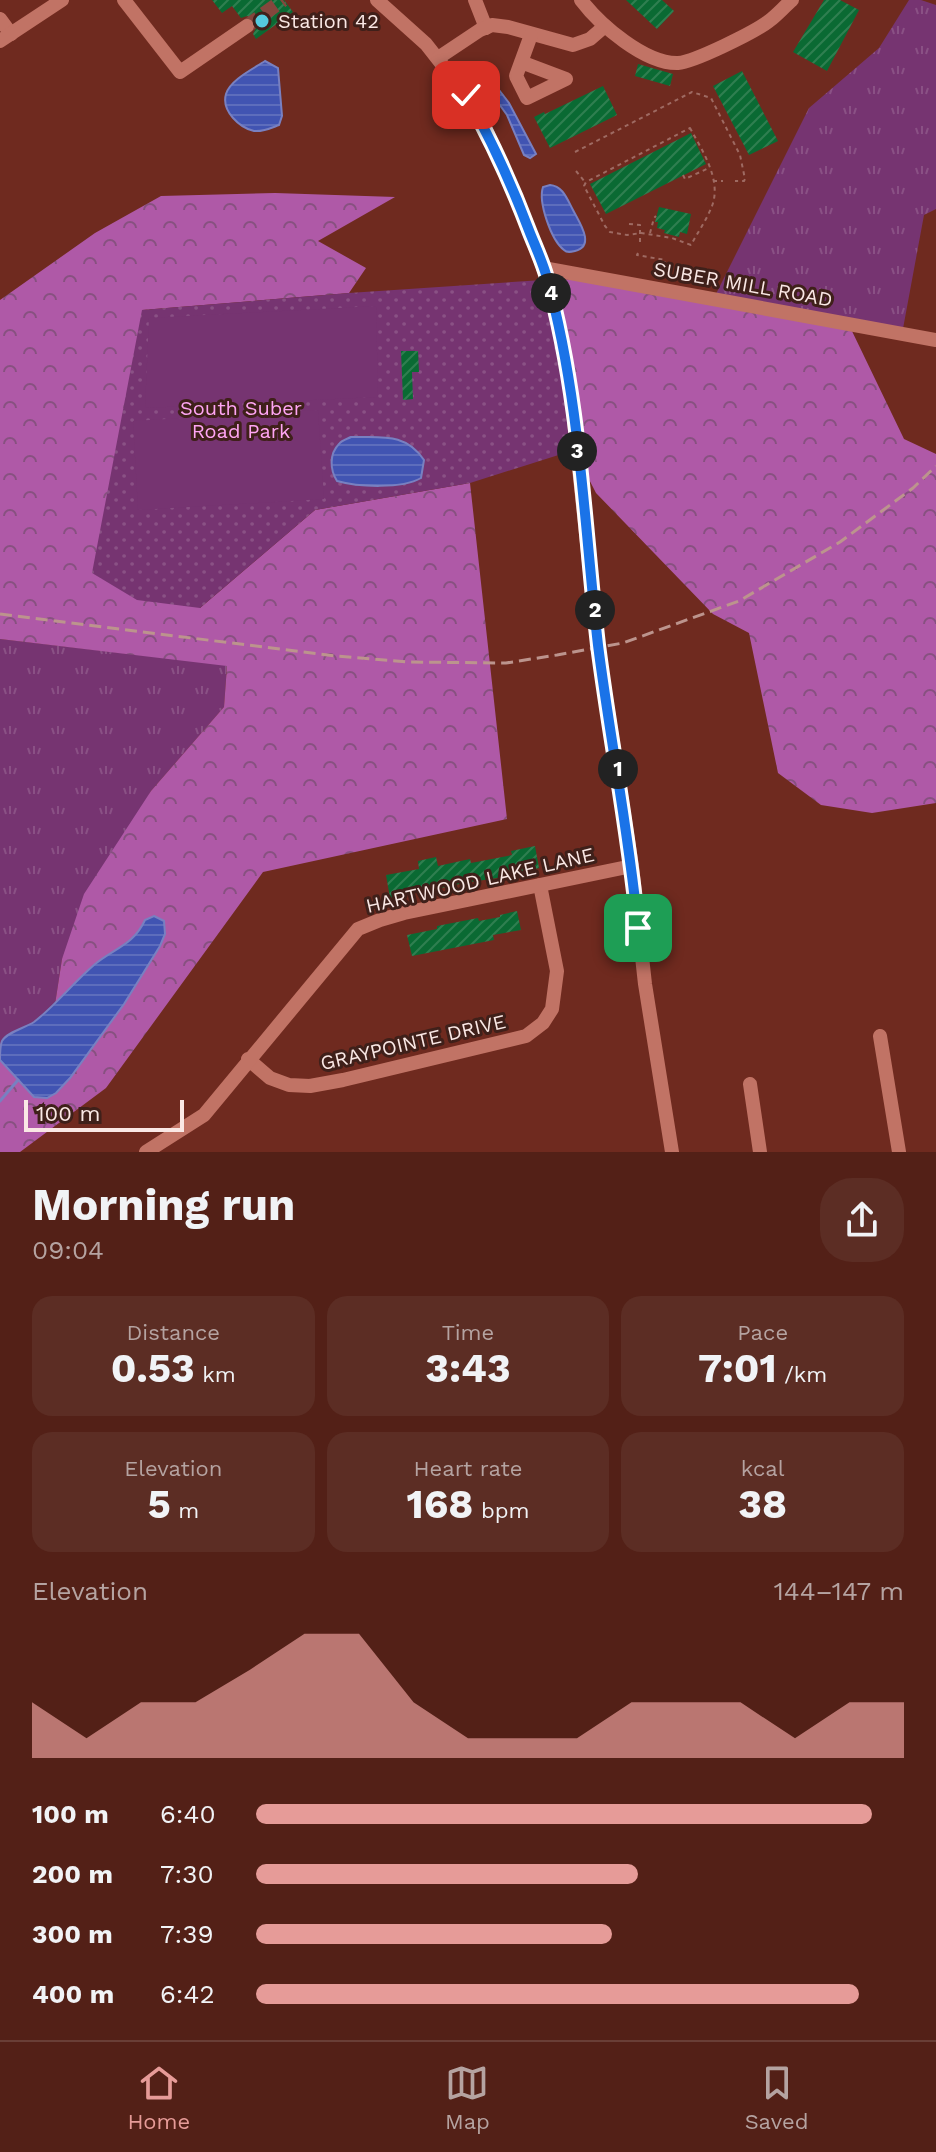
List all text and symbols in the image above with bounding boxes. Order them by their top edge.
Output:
place label: Station 42 [278,9,379,33]
marker: Station 42 [253,12,271,30]
pin [432,61,500,129]
icon: check [444,73,488,117]
street label: SUBER MILL ROAD [652,256,834,312]
pin: 4 [531,273,571,313]
text: 4 [544,280,558,305]
park label: South Suber Road Park [180,396,302,443]
pin: 3 [557,431,597,471]
text: 3 [570,438,584,463]
pin: 2 [575,590,615,630]
text: 2 [588,597,602,622]
pin: 1 [598,749,638,789]
text: 1 [613,756,623,781]
street label: HARTWOOD LAKE LANE [364,842,596,918]
pin [604,894,672,962]
icon: arrive [616,906,660,950]
street label: GRAYPOINTE DRIVE [318,1009,508,1075]
scale bar [24,1096,184,1132]
text: 100 m [36,1101,100,1126]
button: share [820,1178,904,1262]
text: Morning run [32,1179,295,1231]
text: 09:04 [32,1235,104,1265]
text: Distance [127,1320,220,1345]
text: Time [442,1320,494,1345]
text: Pace [737,1320,788,1345]
text: 0.53 [111,1345,195,1392]
text: 3:43 [425,1345,511,1392]
text: 7:01 [698,1345,777,1392]
text: km [195,1362,236,1387]
text: /km [777,1362,827,1387]
text: Elevation [124,1456,222,1481]
text: Heart rate [414,1456,522,1481]
text: kcal [741,1456,784,1481]
text: 5 [147,1481,171,1528]
text: 168 [406,1481,473,1528]
text: 38 [738,1481,787,1528]
text: m [171,1498,199,1523]
text: bpm [473,1498,530,1523]
text: Elevation [32,1576,148,1606]
text: 144–147 m [774,1576,904,1606]
text: 100 m [32,1799,109,1829]
text: 6:40 [160,1799,216,1829]
text: 200 m [32,1859,113,1889]
text: 7:30 [160,1859,214,1889]
text: 300 m [32,1919,113,1949]
text: 7:39 [160,1919,213,1949]
text: 400 m [32,1979,114,2009]
text: 6:42 [160,1979,215,2009]
tab: Home [127,2061,190,2134]
tab: Map [445,2061,490,2134]
tab: Saved [745,2061,809,2134]

